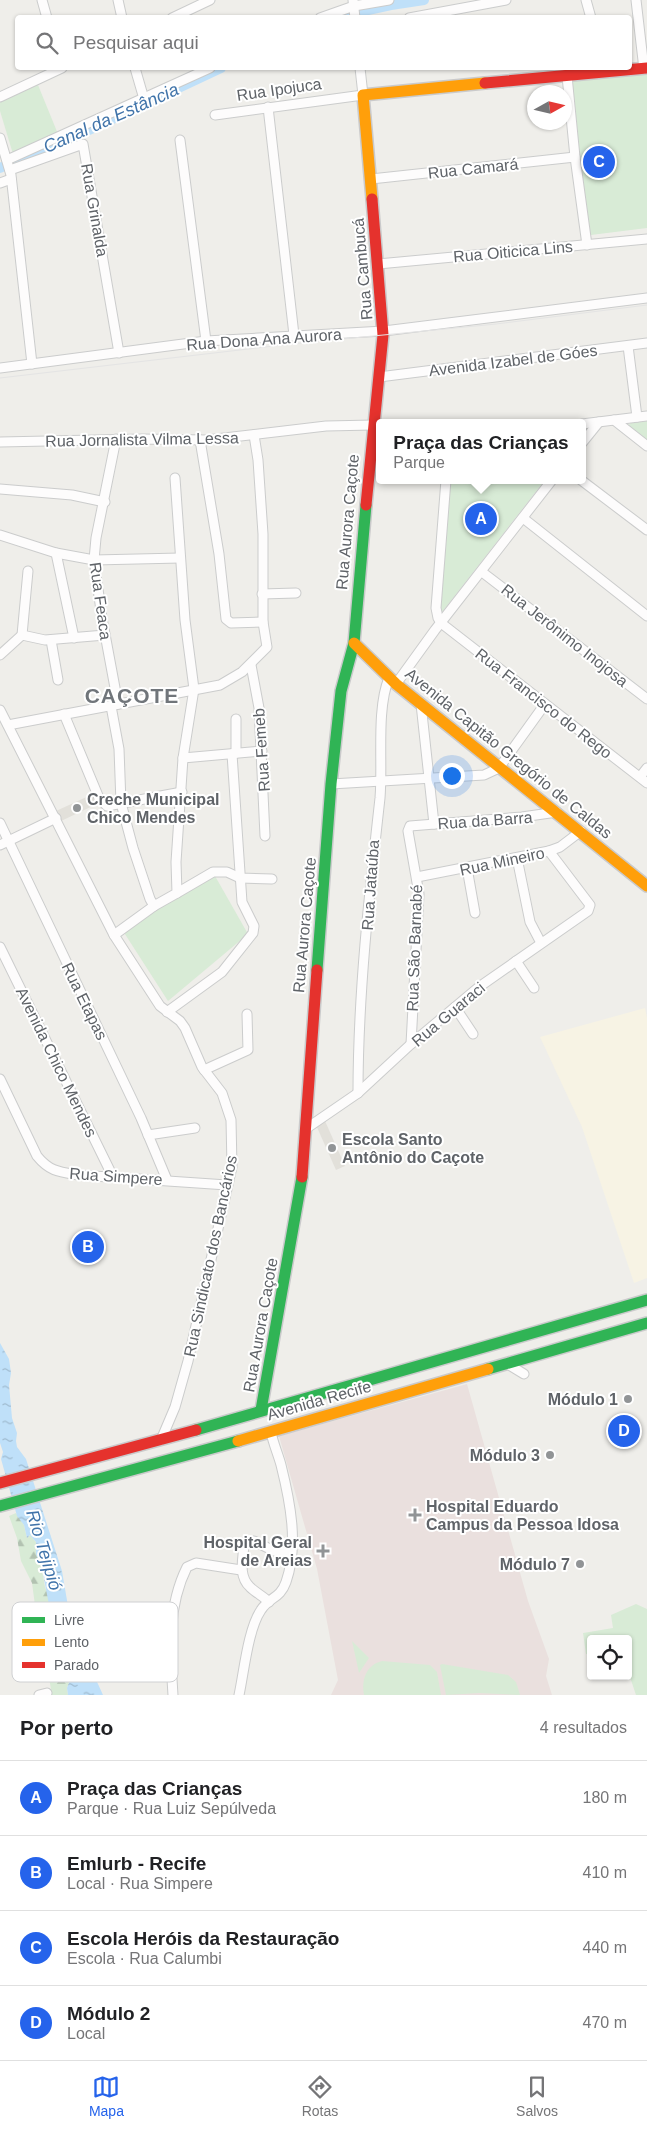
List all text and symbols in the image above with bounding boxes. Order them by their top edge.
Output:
search box [15,15,632,70]
icon: search [33,29,61,57]
text: Pesquisar aqui [73,32,199,53]
street label: Rua Ipojuca [236,75,323,104]
water label: Canal da Estância [40,79,182,157]
north arrow [527,85,572,130]
pin: C [583,143,615,181]
street label: Rua Camará [427,155,519,182]
street label: Rua Grinalda [78,162,111,258]
street label: Rua Cambucá [350,217,375,321]
street label: Rua Oiticica Lins [453,238,574,265]
street label: Rua Dona Ana Aurora [186,326,342,353]
street label: Avenida Izabel de Góes [428,342,598,379]
popup [376,419,586,484]
street label: Rua Jornalista Vilma Lessa [45,429,239,450]
text: Praça das Crianças [393,432,569,453]
street label: Rua Aurora Caçote [333,453,362,591]
text: Parque [393,454,445,471]
pin: A [465,500,497,538]
street label: Rua Feaca [87,561,114,641]
street label: Rua Jerônimo Inojosa [498,581,631,690]
street label: Rua Francisco do Rego [472,645,615,762]
street label: Avenida Capitão Gregório de Caldas [402,665,615,842]
district label: CAÇOTE [85,684,179,707]
street label: Rua Femeb [250,708,273,792]
your location [439,763,465,789]
place label: Creche Municipal Chico Mendes [87,791,219,826]
marker: Creche Municipal Chico Mendes [71,802,83,814]
street label: Rua da Barra [437,809,533,832]
street label: Rua Jataúba [359,839,382,931]
street label: Rua Mineiro [458,844,546,879]
street label: Rua Aurora Caçote [290,856,319,994]
street label: Rua São Barnabé [404,884,425,1012]
street label: Rua Etapas [59,960,111,1043]
street label: Rua Guaraci [408,979,488,1050]
street label: Avenida Chico Mendes [13,985,100,1140]
place label: Escola Santo Antônio do Caçote [342,1131,484,1166]
marker: Escola Santo Antônio do Caçote [326,1142,338,1154]
street label: Rua Sindicato dos Bancários [181,1154,240,1358]
street label: Rua Simpere [69,1165,163,1188]
pin: B [72,1228,104,1266]
street label: Rua Aurora Caçote [240,1257,281,1394]
street label: Avenida Recife [265,1377,373,1423]
place label: Módulo 1 [548,1391,618,1408]
marker: Módulo 1 [622,1393,634,1405]
pin: D [608,1412,640,1450]
place label: Módulo 3 [470,1447,540,1464]
marker: Módulo 3 [544,1449,556,1461]
place label: Hospital Eduardo Campus da Pessoa Idosa [426,1498,619,1533]
water label: Rio Tejipió [22,1507,66,1593]
marker: Hospital Eduardo Campus da Pessoa Idosa [408,1508,422,1522]
place label: Hospital Geral de Areias [204,1534,312,1569]
marker: Hospital Geral de Areias [316,1544,330,1558]
place label: Módulo 7 [500,1556,570,1573]
marker: Módulo 7 [574,1558,586,1570]
legend [12,1602,178,1682]
text: Livre [54,1612,85,1628]
text: Lento [54,1634,89,1650]
map controls [587,1635,632,1680]
button: locate [587,1635,632,1680]
text: Parado [54,1657,99,1673]
text: Por perto [20,1716,113,1739]
text: 4 resultados [540,1719,627,1736]
text: Praça das Crianças [67,1778,242,1799]
text: A [30,1789,42,1806]
text: 180 m [583,1789,627,1806]
text: Parque · Rua Luiz Sepúlveda [67,1800,276,1817]
text: Emlurb - Recife [67,1853,206,1874]
text: B [30,1864,42,1881]
text: 410 m [583,1864,627,1881]
text: Local · Rua Simpere [67,1875,213,1892]
text: Escola Heróis da Restauração [67,1928,339,1949]
text: C [30,1939,42,1956]
text: 440 m [583,1939,627,1956]
text: Escola · Rua Calumbi [67,1950,222,1967]
text: Módulo 2 [67,2003,150,2024]
text: D [30,2014,42,2031]
text: 470 m [583,2014,627,2031]
text: Local [67,2025,105,2042]
tab: Mapa [89,2073,124,2119]
tab: Rotas [302,2073,338,2119]
tab: Salvos [516,2073,558,2119]

